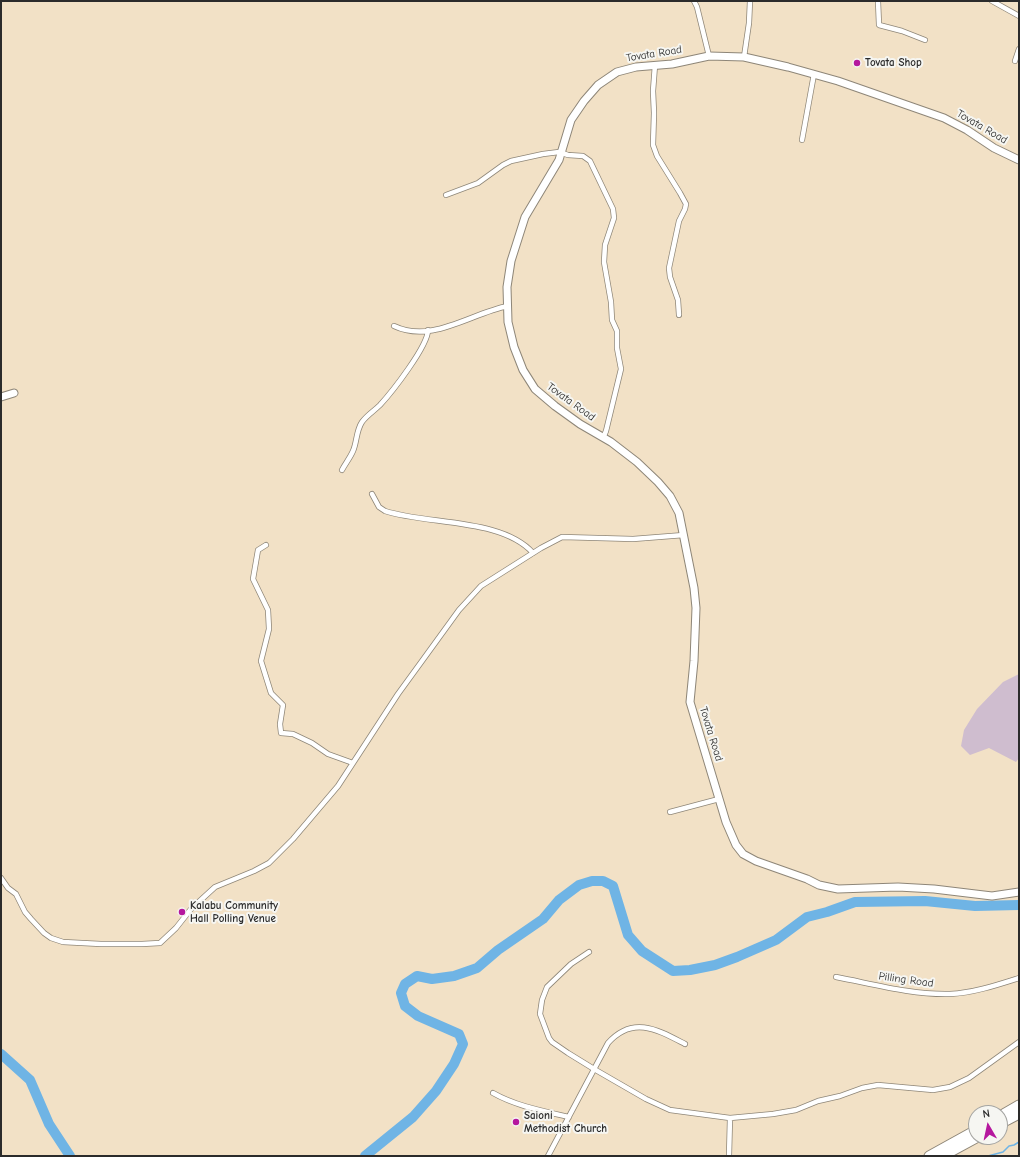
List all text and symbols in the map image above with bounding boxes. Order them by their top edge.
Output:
street label: Tovata Road [625,43,683,65]
place label: Tovata Shop [865,56,922,70]
marker: Tovata Shop [852,58,862,68]
street label: Tovata Road [954,107,1010,147]
street label: Tovata Road [544,380,598,424]
street label: Tovata Road [696,705,726,763]
place label: Kalabu Community Hall Polling Venue [190,899,278,925]
marker: Kalabu Community Hall Polling Venue [177,907,187,917]
street label: Pilling Road [878,970,934,990]
north arrow [968,1105,1008,1145]
text: N [982,1107,991,1121]
place label: Saioni Methodist Church [524,1109,607,1135]
marker: Saioni Methodist Church [511,1117,521,1127]

